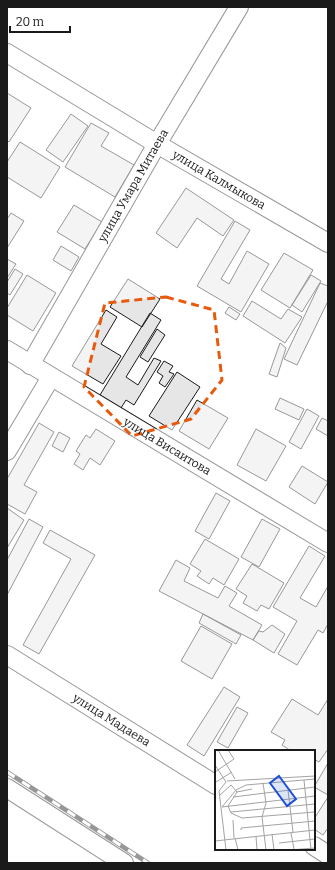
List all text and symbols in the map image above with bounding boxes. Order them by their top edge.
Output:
scale bar [10,8,70,34]
text: 20 m [16,15,45,29]
street label: улица Умара Митаева [95,126,172,245]
street label: улица Калмыкова [169,147,268,212]
street label: улица Висаитова [120,414,214,478]
street label: улица Мадаева [69,690,153,750]
inset map [215,750,315,850]

